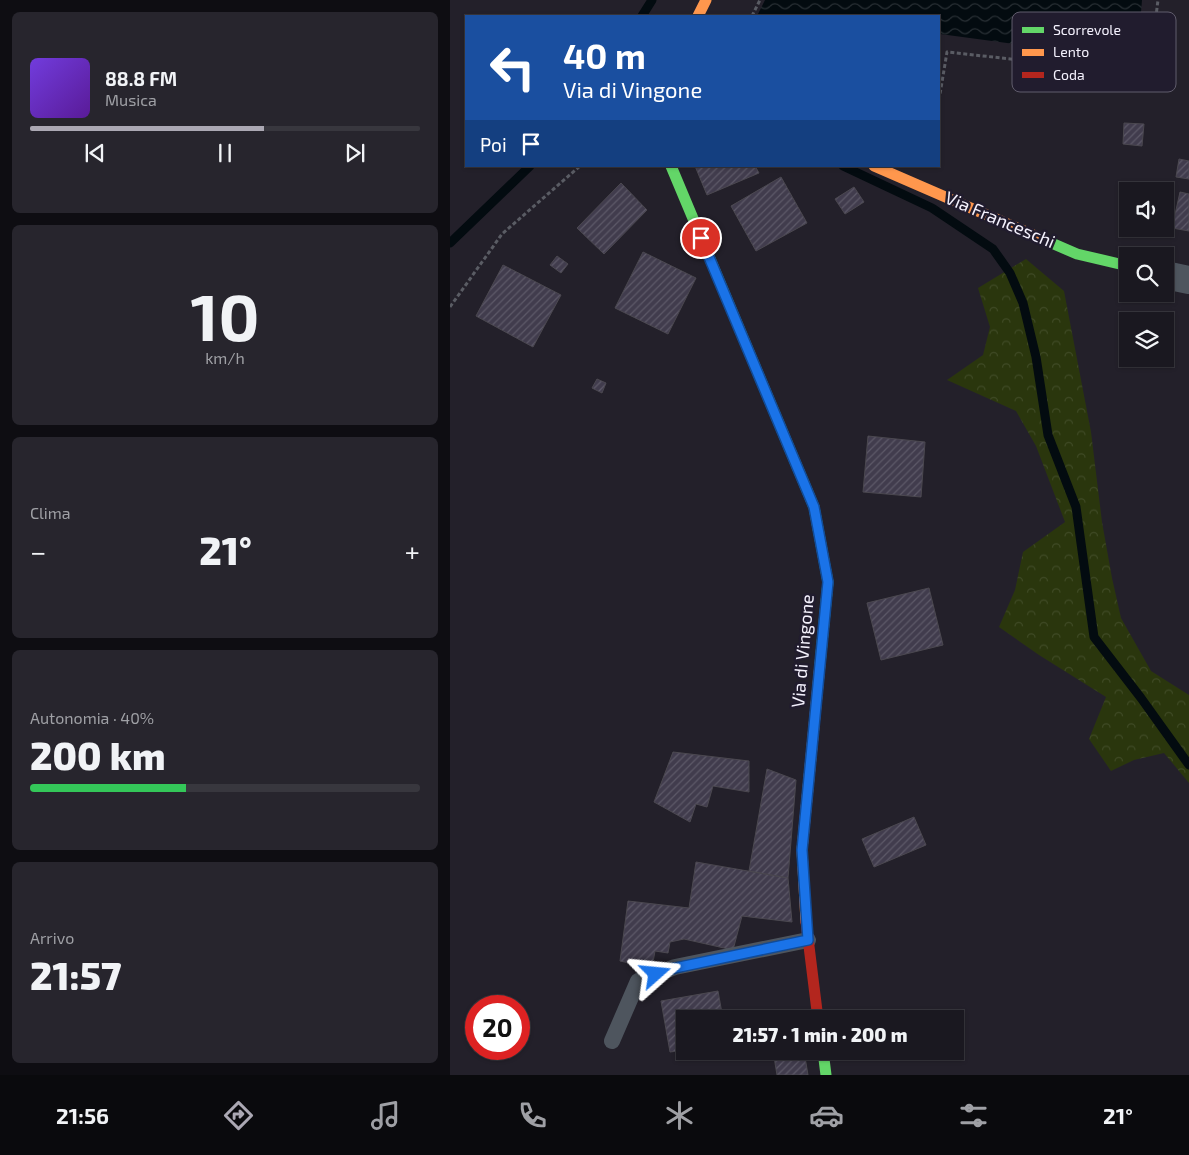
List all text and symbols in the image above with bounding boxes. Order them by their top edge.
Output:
legend [1012,12,1176,92]
text: Scorrevole [1053,21,1121,38]
text: 40 m [563,34,646,76]
icon: left [480,35,545,100]
text: Lento [1053,43,1089,60]
text: Coda [1053,66,1085,83]
text: 88.8 FM [105,67,177,90]
text: Via di Vingone [563,76,702,102]
text: Musica [105,90,157,109]
icon: arrive [517,130,545,158]
text: Poi [480,133,507,156]
icon: previous [81,139,109,167]
icon: pause [211,139,239,167]
icon: next [341,139,369,167]
map controls [1119,182,1174,367]
button: sound [1119,182,1174,237]
street label: Via Franceschi [942,186,1059,252]
pin [680,217,722,259]
icon: arrive [687,224,715,252]
button: search [1119,247,1174,302]
text: 10 [190,276,260,354]
button: layers [1119,312,1174,367]
text: km/h [205,348,245,367]
text: Clima [30,503,71,522]
text: 21° [199,527,252,573]
text: − [30,534,46,568]
text: + [405,534,420,568]
street label: Via di Vingone [786,593,818,709]
text: Autonomia · 40% [30,708,154,727]
text: 200 km [30,732,165,778]
text: Arrivo [30,928,74,947]
position arrow [629,947,681,999]
text: 21:57 [30,952,121,998]
speed limit sign: 20 [465,995,530,1060]
text: 21:57 · 1 min · 200 m [733,1023,907,1046]
icon: directions [221,1098,256,1133]
icon: music [368,1098,403,1133]
icon: phone [515,1098,550,1133]
icon: climate [662,1098,697,1133]
icon: car [809,1098,844,1133]
icon: filters [956,1098,991,1133]
text: 21:56 [56,1102,109,1128]
text: 21° [1103,1102,1133,1128]

